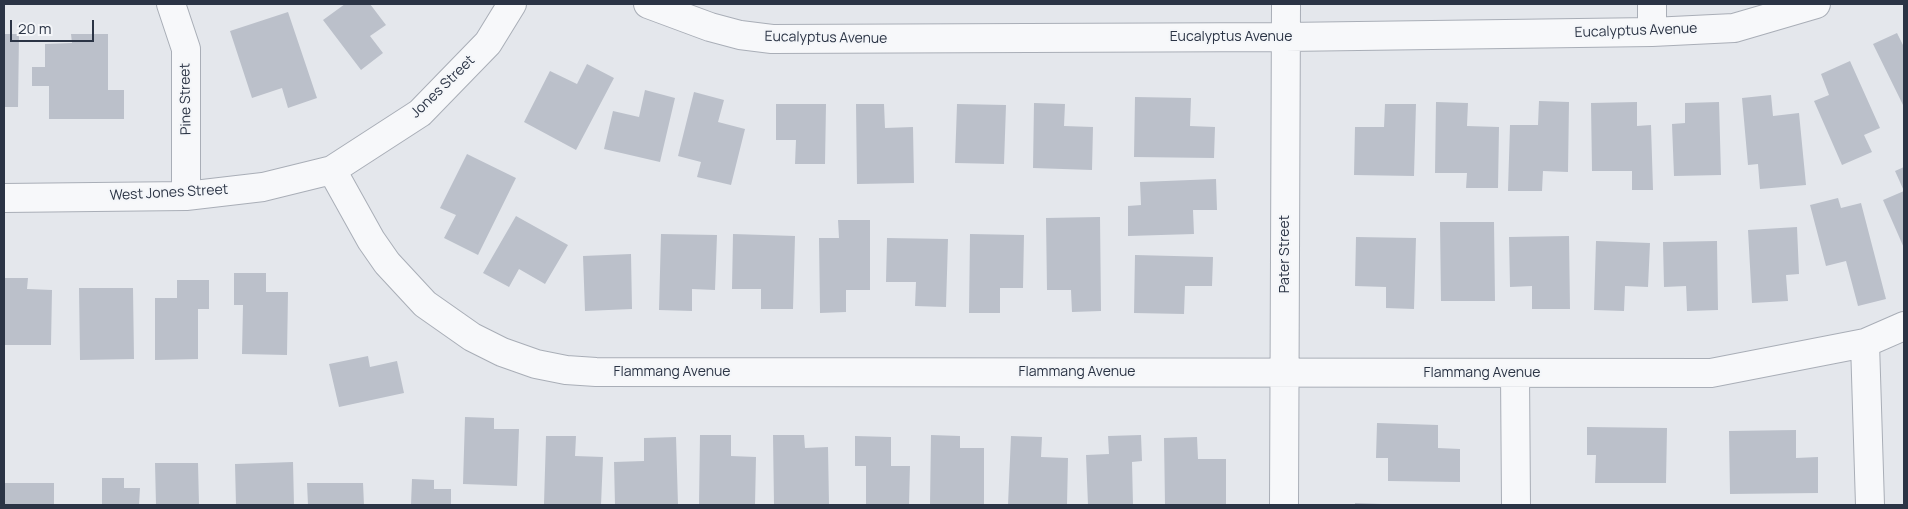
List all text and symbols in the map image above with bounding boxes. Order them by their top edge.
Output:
scale bar [12,10,96,42]
text: 20 m [18,18,51,39]
street label: Eucalyptus Avenue [1574,20,1698,42]
street label: Eucalyptus Avenue [765,29,887,47]
street label: Eucalyptus Avenue [1170,29,1292,45]
street label: Jones Street [407,52,479,122]
street label: Pine Street [177,63,195,135]
street label: West Jones Street [109,182,229,204]
street label: Pater Street [1277,215,1293,293]
street label: Flammang Avenue [614,364,730,380]
street label: Flammang Avenue [1019,364,1135,380]
street label: Flammang Avenue [1424,365,1540,381]

